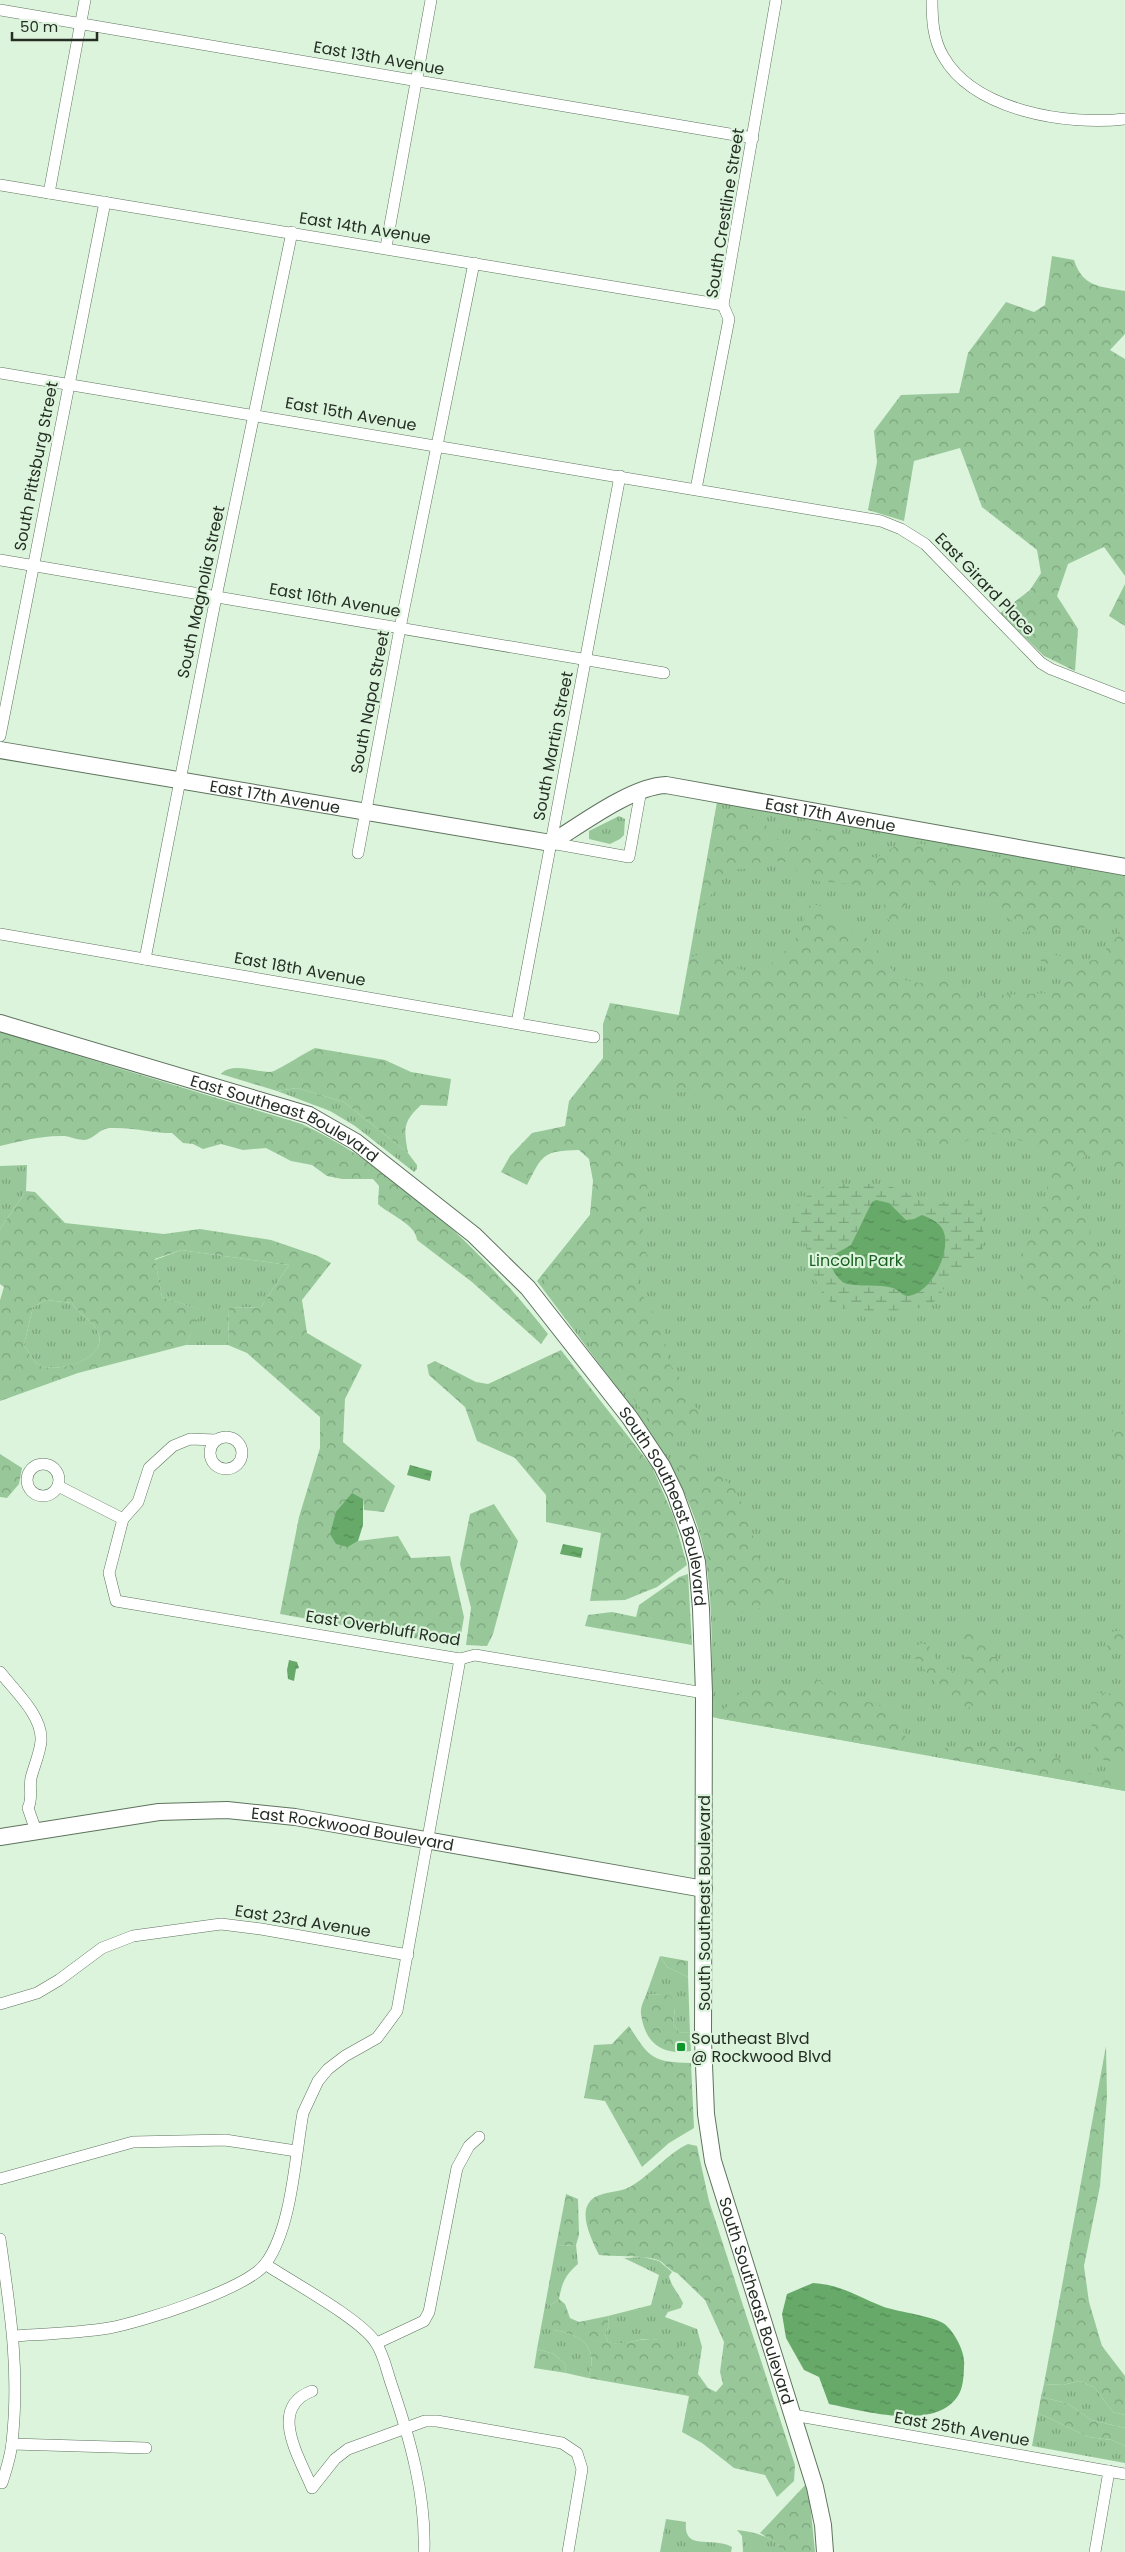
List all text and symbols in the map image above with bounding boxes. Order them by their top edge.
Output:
scale bar [12,10,98,42]
text: 50 m [20,16,58,37]
street label: East 13th Avenue [312,35,446,81]
street label: South Crestline Street [700,126,750,300]
street label: East 14th Avenue [297,206,433,250]
street label: South Pittsburg Street [8,379,64,553]
street label: East 15th Avenue [283,391,419,437]
street label: South Magnolia Street [171,503,231,680]
street label: East Girard Place [930,527,1040,641]
street label: East 16th Avenue [267,577,403,623]
street label: South Napa Street [345,628,395,775]
street label: South Martin Street [527,669,579,823]
street label: East 17th Avenue [208,774,342,819]
street label: East 17th Avenue [764,791,898,837]
street label: East 18th Avenue [232,946,368,992]
street label: East Southeast Boulevard [188,1069,384,1167]
park label: Lincoln Park [809,1249,904,1272]
street label: South Southeast Boulevard [614,1402,712,1607]
street label: East Overbluff Road [304,1604,462,1652]
street label: South Southeast Boulevard [693,1795,716,2011]
street label: East Rockwood Boulevard [250,1801,456,1856]
street label: East 23rd Avenue [233,1899,373,1943]
place label: Southeast Blvd @ Rockwood Blvd [691,2027,832,2068]
marker: Southeast Blvd @ Rockwood Blvd [675,2041,687,2053]
street label: South Southeast Boulevard [713,2194,800,2407]
street label: East 25th Avenue [892,2406,1032,2452]

